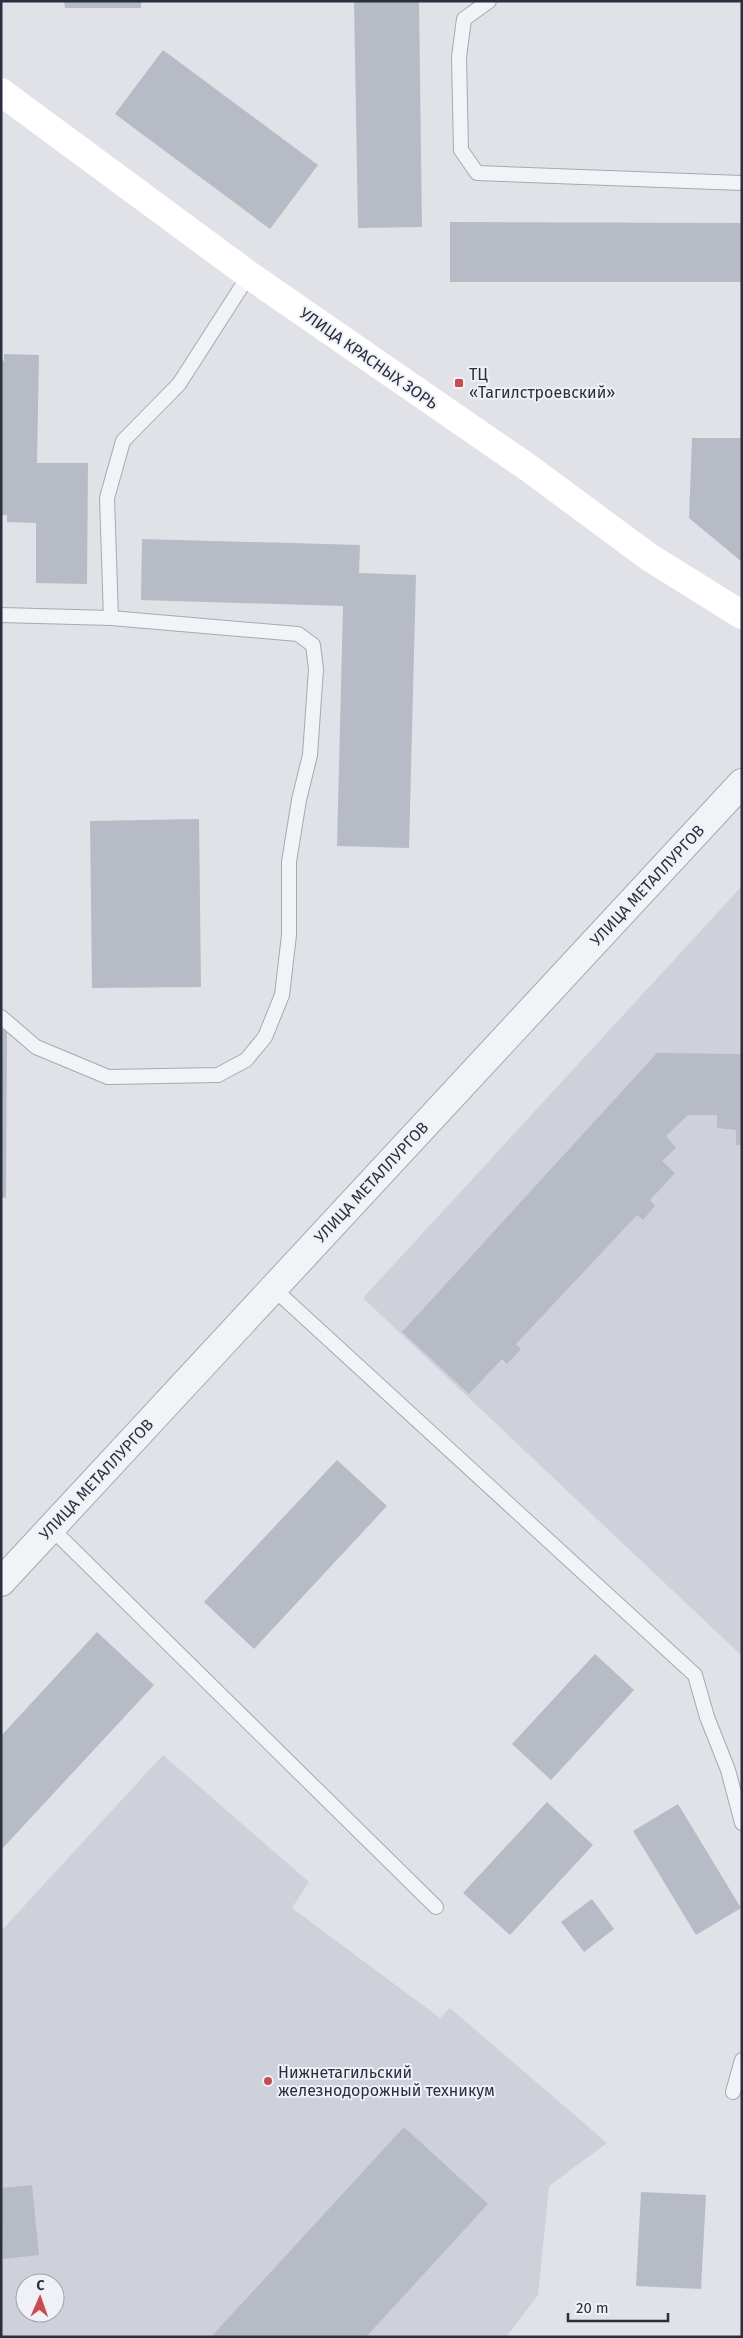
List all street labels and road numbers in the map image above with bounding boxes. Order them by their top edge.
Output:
street label: УЛИЦА КРАСНЫХ ЗОРЬ [296,304,441,413]
street label: УЛИЦА МЕТАЛЛУРГОВ [586,821,709,950]
street label: УЛИЦА МЕТАЛЛУРГОВ [310,1118,433,1247]
street label: УЛИЦА МЕТАЛЛУРГОВ [35,1415,158,1544]

